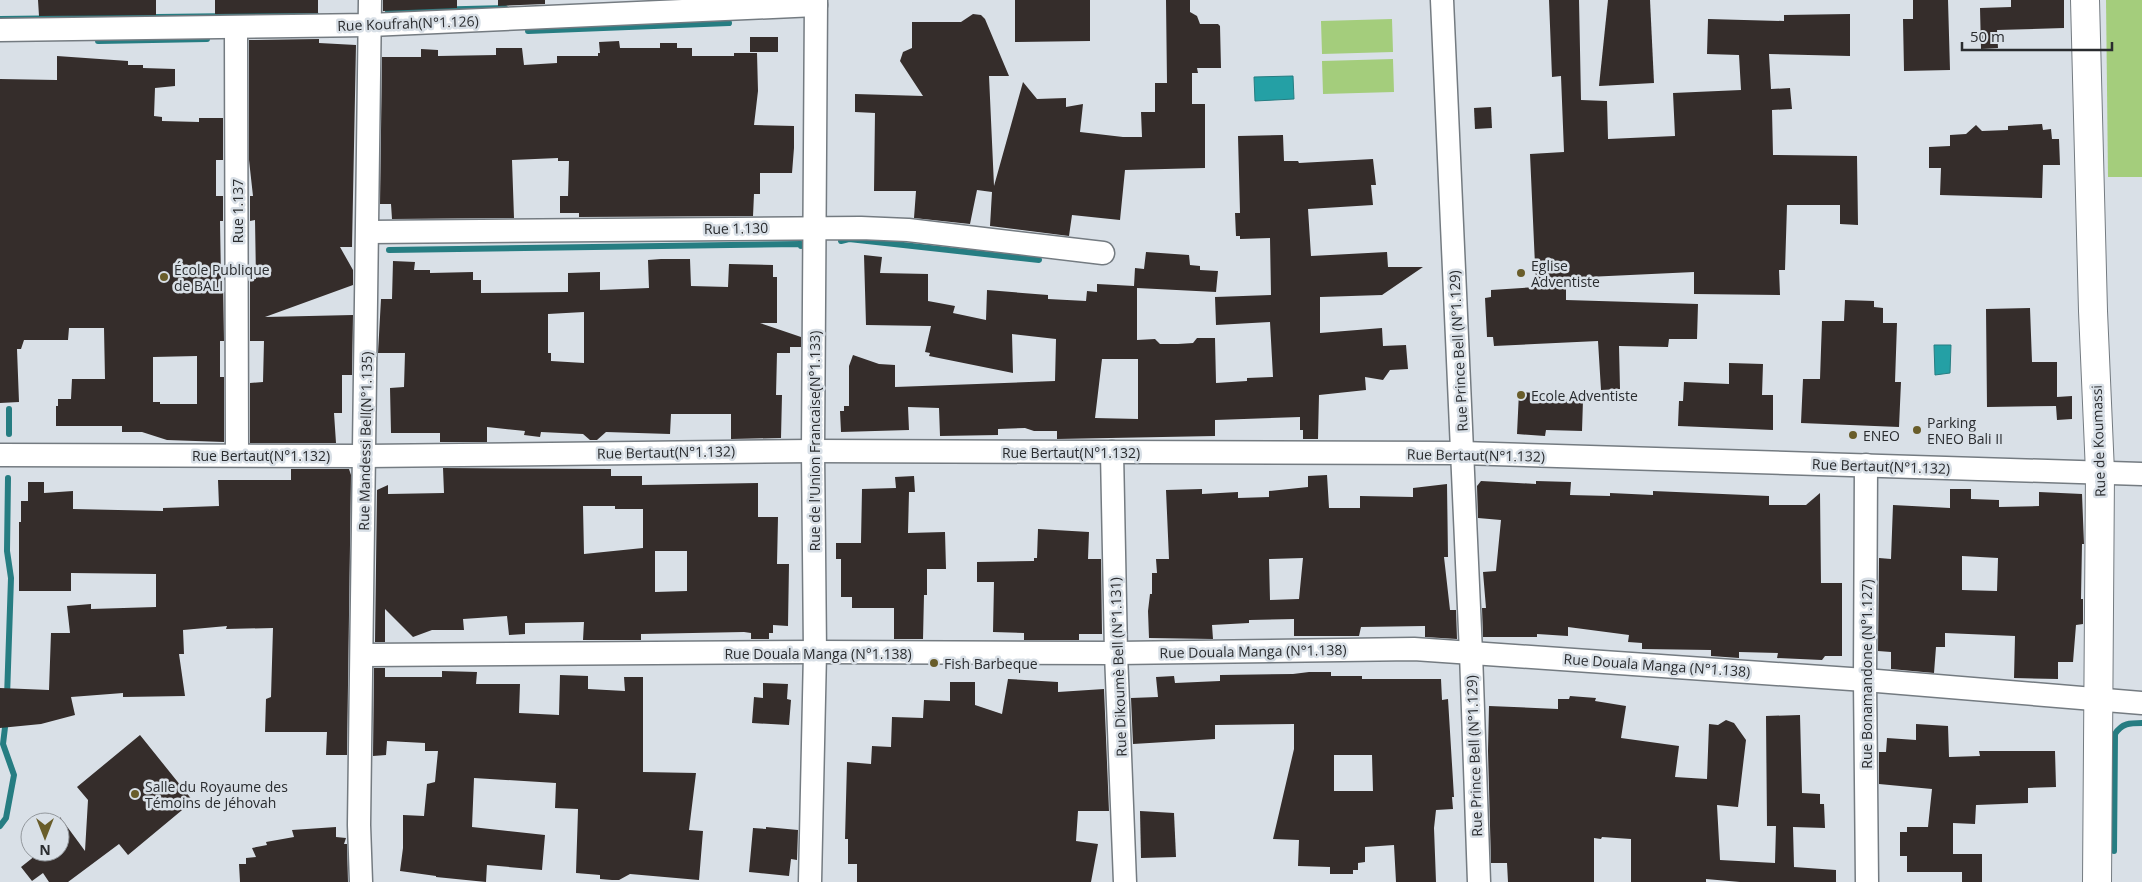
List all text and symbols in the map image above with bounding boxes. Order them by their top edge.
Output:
street label: Rue Koufrah(N°1.126) [337,11,479,35]
scale bar [1962,20,2112,52]
text: 50 m [1970,26,2005,46]
street label: Rue 1.137 [228,179,247,243]
street label: Rue 1.130 [704,218,768,238]
place label: Eglise Adventiste [1531,256,1600,291]
place label: École Publique de BALI [174,260,270,295]
marker: Eglise Adventiste [1515,267,1527,279]
street label: Rue Prince Bell (N°1.129) [1444,270,1472,432]
marker: École Publique de BALI [158,271,170,283]
street label: Rue de l'Union Francaise(N°1.133) [805,331,824,551]
street label: Rue Mandessi Bell(N°1.135) [354,351,376,531]
street label: Rue de Koumassi [2087,385,2109,497]
place label: Ecole Adventiste [1531,386,1638,405]
marker: Ecole Adventiste [1515,389,1527,401]
place label: Parking ENEO Bali II [1927,413,2003,448]
marker: Parking ENEO Bali II [1911,424,1923,436]
place label: ENEO [1863,426,1900,445]
marker: ENEO [1847,429,1859,441]
street label: Rue Bertaut(N°1.132) [597,441,735,463]
street label: Rue Bertaut(N°1.132) [1002,443,1140,462]
street label: Rue Bertaut(N°1.132) [1407,444,1545,466]
street label: Rue Bertaut(N°1.132) [192,446,330,465]
street label: Rue Bertaut(N°1.132) [1812,454,1950,478]
street label: Rue Dikoumè Bell (N°1.131) [1105,577,1131,757]
street label: Rue Bonamandone (N°1.127) [1857,579,1876,769]
street label: Rue Douala Manga (N°1.138) [1159,640,1347,662]
street label: Rue Douala Manga (N°1.138) [724,644,912,663]
street label: Rue Douala Manga (N°1.138) [1563,649,1751,681]
place label: Fish Barbeque [944,654,1038,673]
marker: Fish Barbeque [928,657,940,669]
street label: Rue Prince Bell (N°1.129) [1462,675,1486,837]
place label: Salle du Royaume des Témoins de Jéhovah [145,777,288,812]
marker: Salle du Royaume des Témoins de Jéhovah [129,788,141,800]
north arrow [20,812,70,862]
text: N [39,841,51,860]

